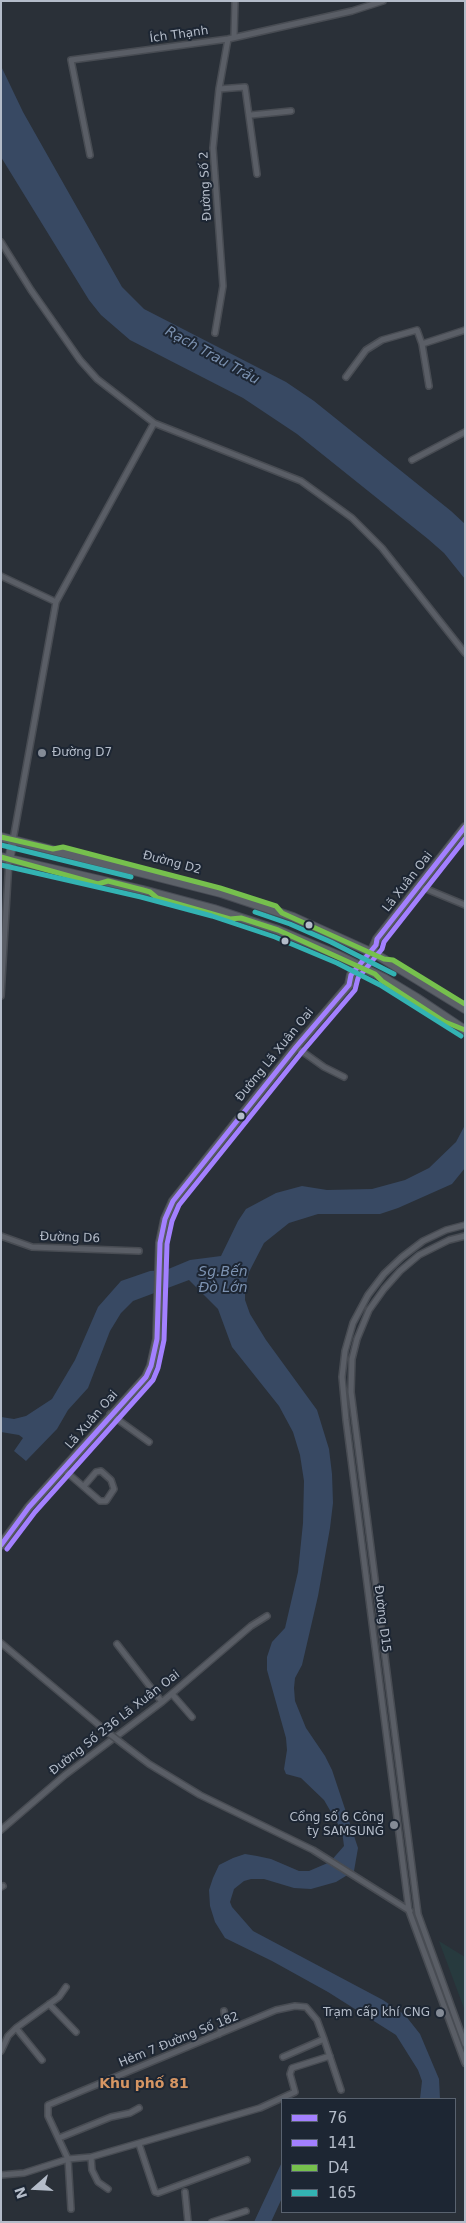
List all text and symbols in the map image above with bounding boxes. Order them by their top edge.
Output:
street label: Ích Thạnh [149,24,209,46]
street label: Đường Số 2 [197,151,215,221]
water label: Rạch Trau Trảu [162,323,262,389]
place label: Đường D7 [52,746,112,760]
marker: Đường D7 [36,747,48,759]
street label: Đường D2 [141,848,203,878]
street label: Lã Xuân Oai [380,849,436,915]
unlabelled marker [304,920,314,930]
unlabelled marker [280,936,290,946]
street label: Đường Lã Xuân Oai [233,1005,317,1105]
unlabelled marker [236,1111,246,1121]
street label: Đường D6 [40,1230,100,1246]
water label: Sg.Bến Đò Lớn [198,1264,248,1296]
street label: Lã Xuân Oai [63,1388,121,1452]
street label: Đường D15 [371,1584,393,1654]
street label: Đường Số 236 Lã Xuân Oai [47,1668,183,1778]
place label: Cổng số 6 Công ty SAMSUNG [289,1811,384,1839]
marker: Cổng số 6 Công ty SAMSUNG [388,1819,400,1831]
place label: Trạm cấp khí CNG [323,2006,430,2020]
marker: Trạm cấp khí CNG [434,2007,446,2019]
street label: Hẻm 7 Đường Số 182 [117,2009,241,2071]
district label: Khu phố 81 [99,2076,189,2092]
legend [281,2098,456,2213]
text: 76 [328,2109,347,2127]
text: 141 [328,2134,357,2152]
text: D4 [328,2159,349,2177]
north arrow [10,2163,60,2213]
text: 165 [328,2184,357,2202]
text: N [11,2185,30,2201]

